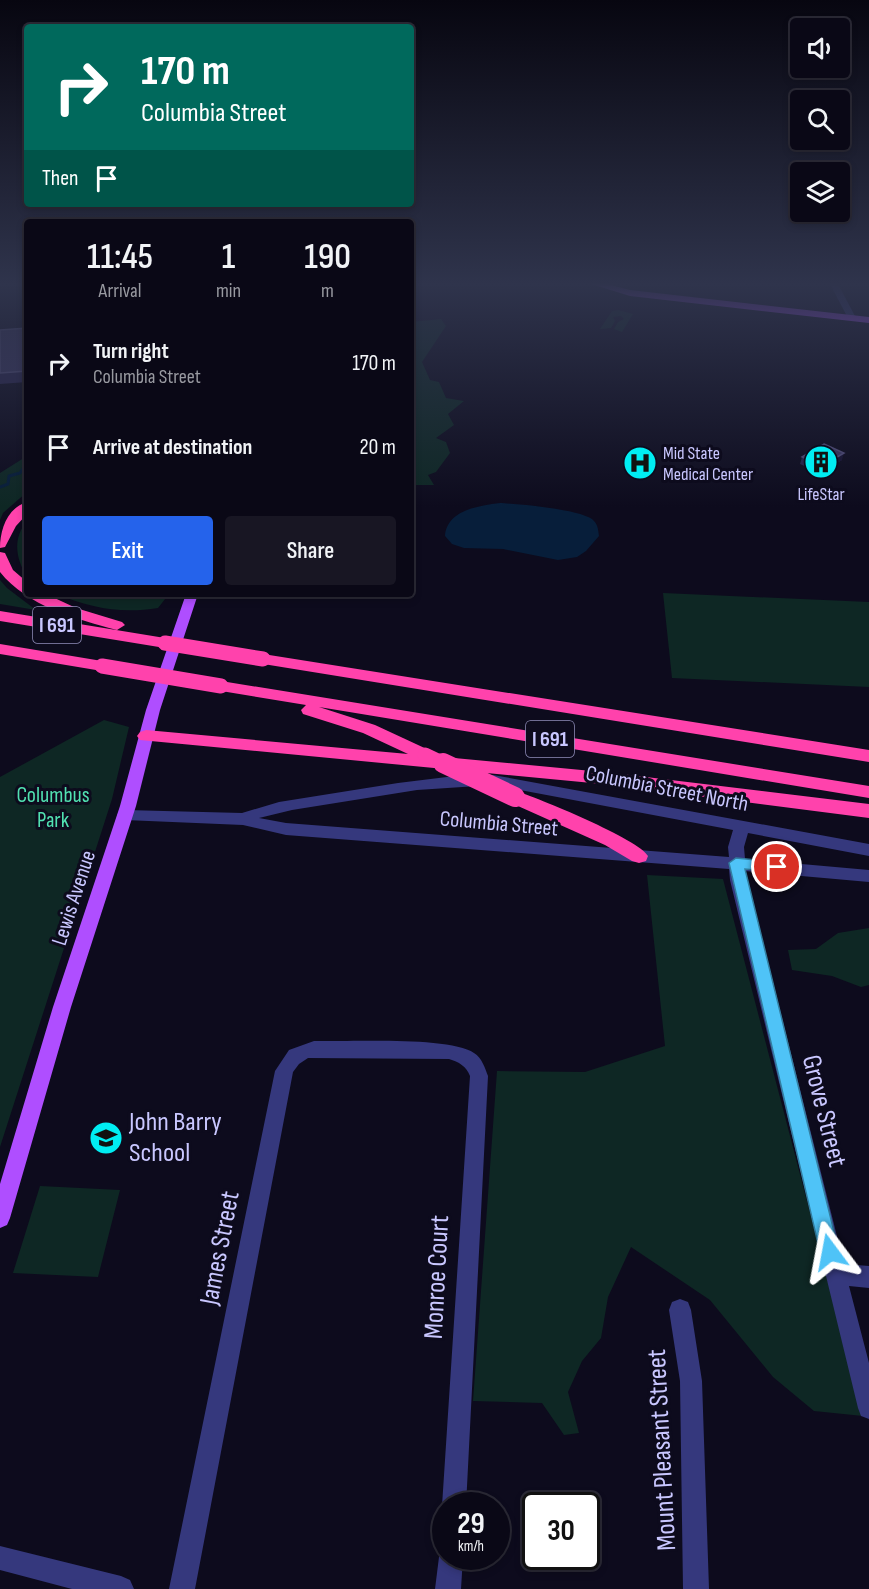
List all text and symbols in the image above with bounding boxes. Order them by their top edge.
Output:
map controls [790,18,850,222]
button: sound [790,18,850,78]
text: 170 m [141,46,230,97]
icon: right [42,48,120,126]
button: search [790,90,850,150]
text: Columbia Street [141,97,287,129]
icon: arrive [90,162,123,195]
button: layers [790,162,850,222]
text: Then [42,165,78,192]
text: 11:45 [87,236,153,279]
text: 1 [222,236,235,279]
text: 190 [304,236,351,279]
text: Arrival [98,279,141,303]
text: min [216,279,241,303]
text: m [321,279,334,303]
text: Turn right [93,338,169,365]
icon: right [42,347,75,380]
text: 170 m [352,350,396,377]
text: Columbia Street [93,365,201,389]
icon: arrive [42,431,75,464]
text: Arrive at destination [93,434,252,461]
text: 20 m [360,434,396,461]
place label: Mid State Medical Center [663,443,753,485]
building icon: LifeStar [803,444,839,480]
hospital icon: Mid State Medical Center [622,445,658,481]
place label: LifeStar [797,484,845,505]
button: Exit [42,516,213,585]
button: Share [225,516,396,585]
road number: I 691 [33,607,81,643]
road number: I 691 [526,721,574,757]
street label: Columbia Street North [583,760,751,818]
park label: Columbus Park [16,782,90,834]
street label: Columbia Street [439,805,560,843]
pin [751,841,802,892]
street label: Lewis Avenue [46,847,102,949]
icon: arrive [760,850,793,883]
street label: Grove Street [795,1052,853,1170]
place label: John Barry School [128,1106,222,1169]
school or university icon: John Barry School [88,1120,124,1156]
street label: James Street [193,1188,247,1309]
street label: Monroe Court [418,1214,456,1340]
position arrow [798,1220,862,1284]
street label: Mount Pleasant Street [641,1348,683,1552]
speed limit sign: 30 [522,1492,600,1570]
text: 29 [457,1506,485,1542]
text: km/h [458,1537,484,1556]

